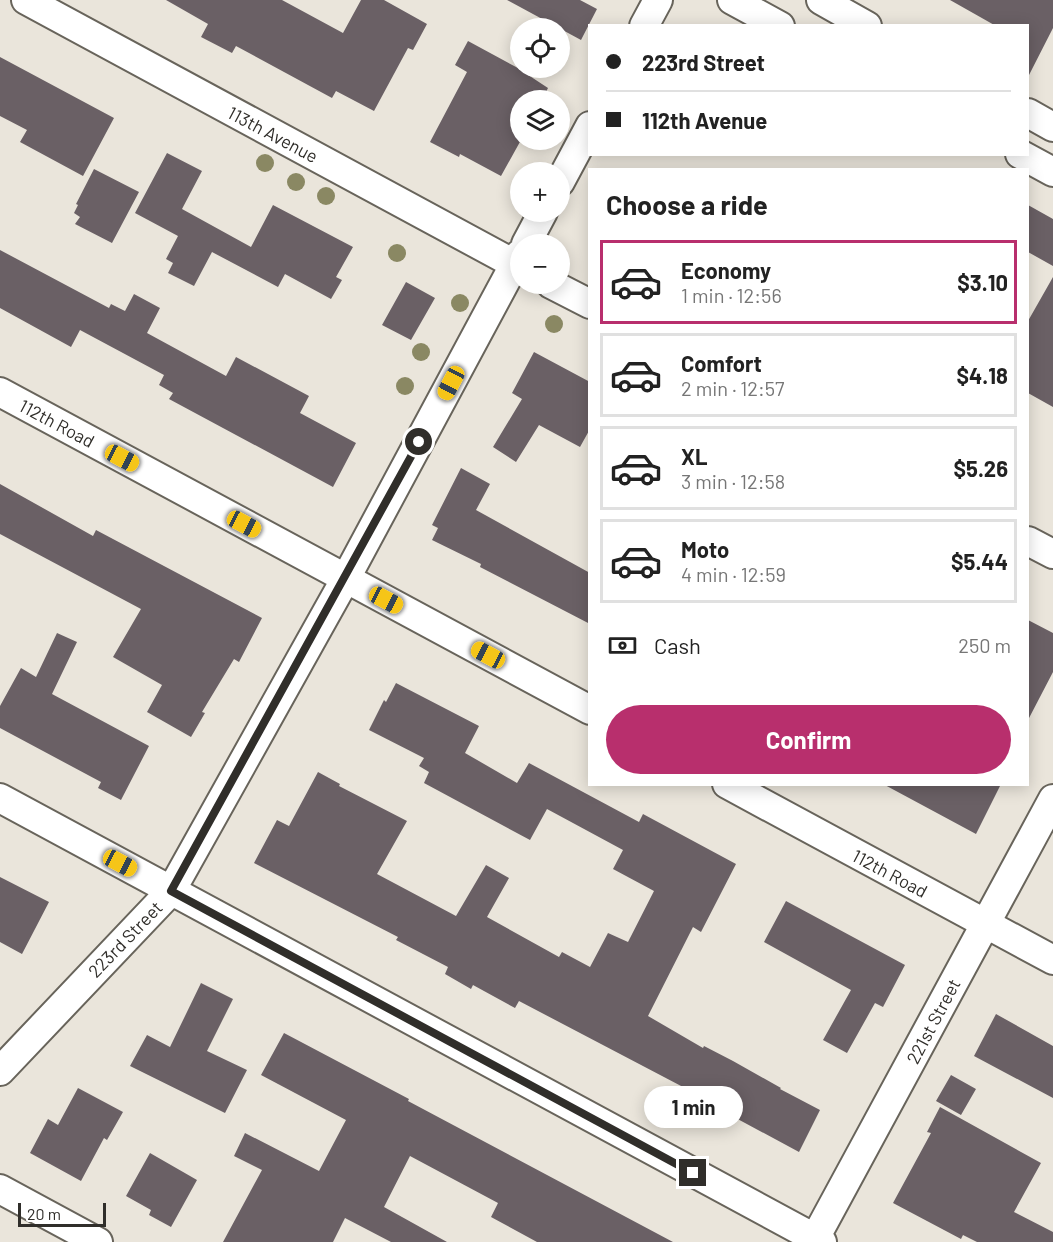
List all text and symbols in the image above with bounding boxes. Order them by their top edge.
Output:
map controls [510,18,570,294]
button: locate [510,18,570,78]
text: 223rd Street [642,49,765,75]
button: layers [510,90,570,150]
street label: 113th Avenue [224,101,322,167]
text: 112th Avenue [642,107,767,133]
button: + [510,162,570,222]
text: Choose a ride [606,188,768,220]
button: − [510,234,570,294]
icon: car [609,255,663,309]
text: Economy [681,257,771,283]
text: $3.10 [957,269,1008,295]
text: 1 min · 12:56 [681,283,782,307]
icon: car [609,348,663,402]
text: Comfort [681,350,762,376]
text: $4.18 [956,362,1008,388]
car [435,363,467,403]
text: 2 min · 12:57 [681,376,785,400]
street label: 112th Road [16,394,98,452]
route start [405,428,432,455]
icon: car [609,441,663,495]
car [102,442,142,474]
text: XL [681,443,707,469]
text: $5.26 [953,455,1008,481]
text: 3 min · 12:58 [681,469,785,493]
car [224,508,264,540]
icon: car [609,534,663,588]
text: Moto [681,536,729,562]
text: $5.44 [951,548,1008,574]
text: 4 min · 12:59 [681,562,786,586]
car [366,584,406,616]
icon: cash [606,629,639,662]
text: Cash [654,632,701,658]
text: 250 m [958,633,1011,657]
car [468,639,508,671]
button: Confirm [606,705,1011,774]
street label: 112th Road [849,844,931,902]
car [100,847,140,879]
street label: 223rd Street [83,896,167,982]
street label: 221st Street [901,975,965,1067]
callout: 1 min [644,1086,742,1128]
text: 1 min [672,1095,715,1119]
route end [679,1159,706,1186]
scale bar [18,1200,106,1228]
text: 20 m [27,1204,61,1223]

